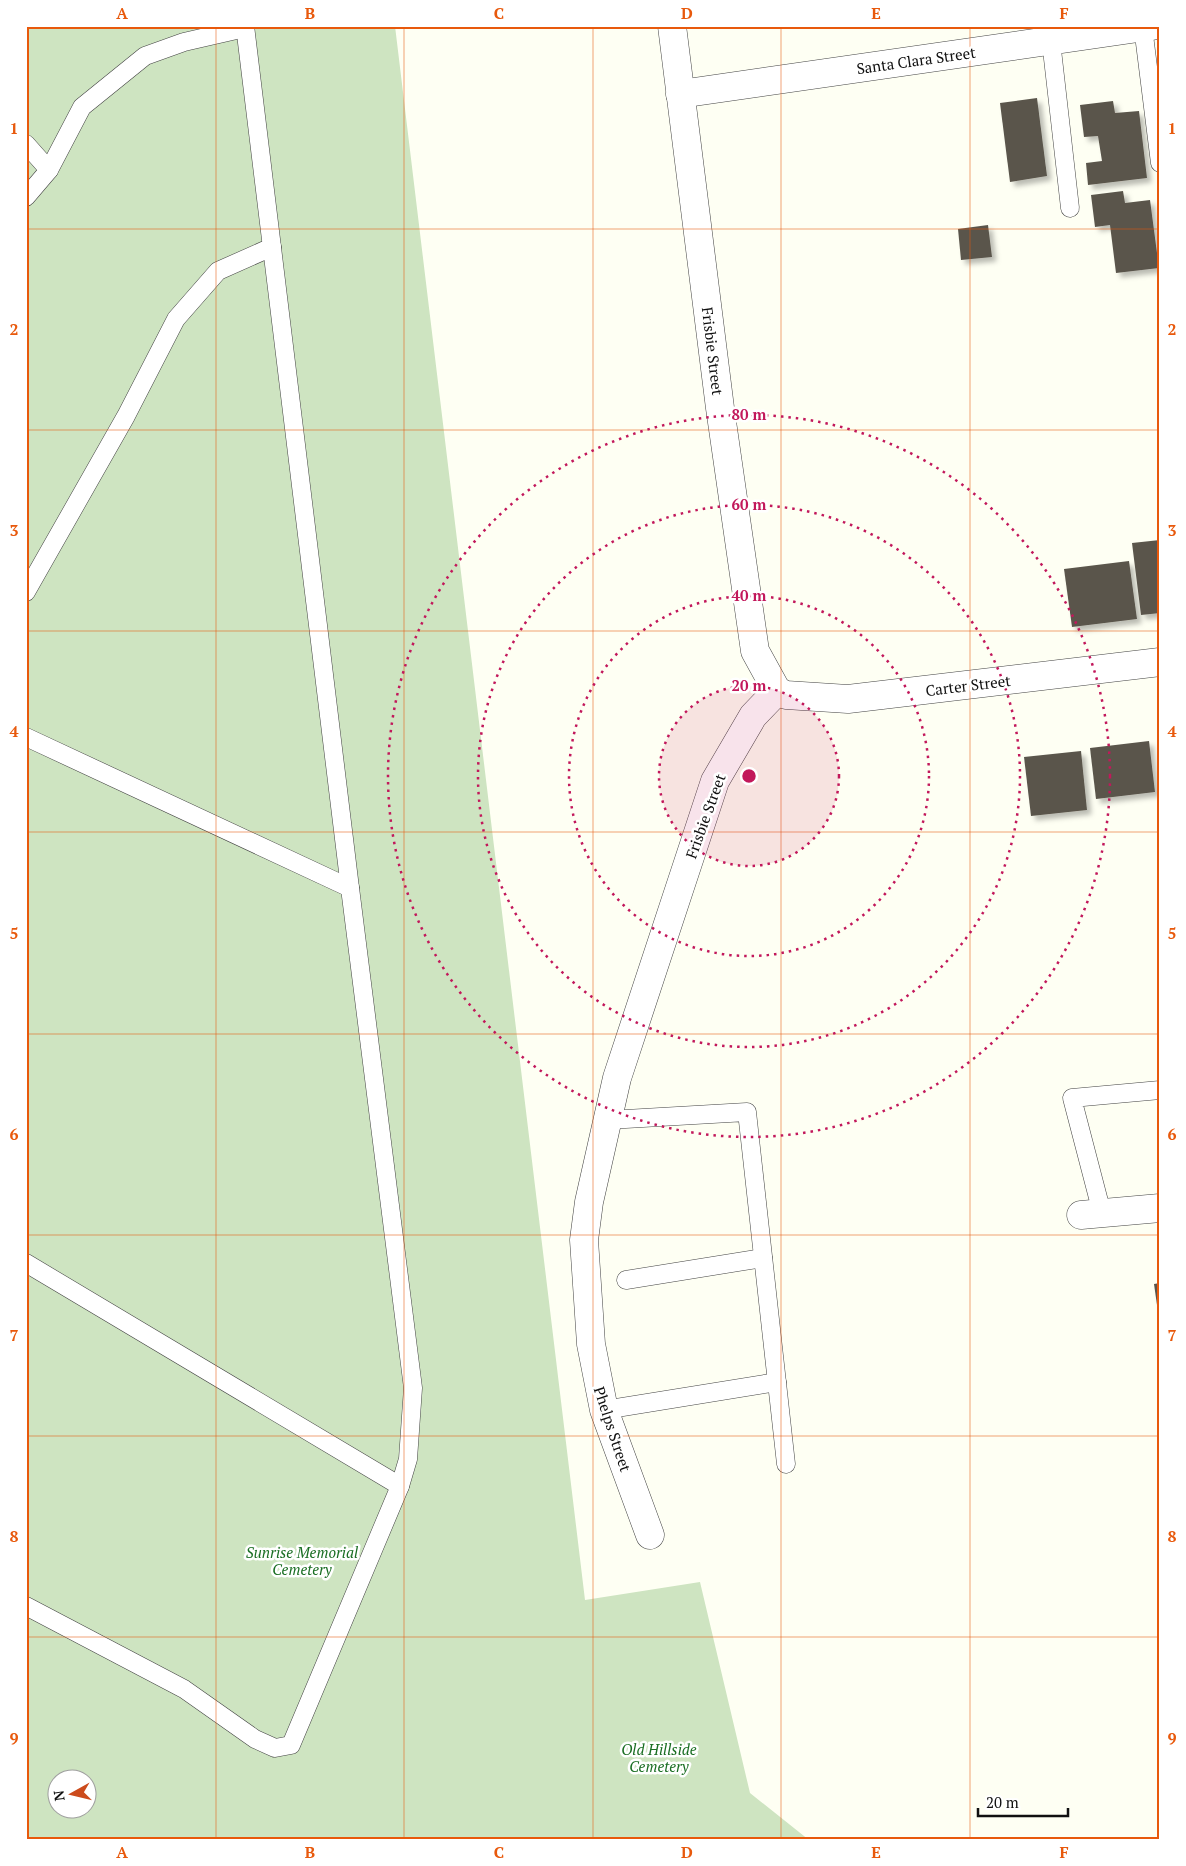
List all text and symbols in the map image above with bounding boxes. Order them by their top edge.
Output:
text: A [116,2,128,24]
text: B [305,2,315,24]
text: C [494,2,504,24]
text: D [681,2,693,24]
text: E [871,2,881,24]
text: F [1059,2,1069,24]
street label: Santa Clara Street [855,42,977,78]
text: 1 [9,117,19,139]
text: 1 [1167,117,1177,139]
street label: Frisbie Street [698,306,728,397]
text: 2 [9,318,19,340]
text: 2 [1167,318,1177,340]
text: 80 m [732,404,767,424]
text: 60 m [732,494,767,514]
text: 3 [9,519,19,541]
text: 3 [1167,519,1177,541]
text: 40 m [732,585,767,605]
street label: Carter Street [924,670,1012,700]
text: 20 m [732,675,767,695]
text: 4 [9,720,19,742]
text: 4 [1167,720,1177,742]
centre of rings [740,767,758,785]
street label: Frisbie Street [680,770,730,861]
text: 5 [9,922,19,944]
text: 5 [1167,922,1177,944]
text: 6 [9,1123,19,1145]
text: 6 [1167,1123,1177,1145]
text: 7 [9,1324,19,1346]
text: 7 [1167,1324,1177,1346]
street label: Phelps Street [590,1384,636,1475]
text: 8 [9,1525,19,1547]
text: 8 [1167,1525,1177,1547]
park label: Sunrise Memorial Cemetery [246,1542,359,1579]
text: 9 [9,1727,19,1749]
text: 9 [1167,1727,1177,1749]
park label: Old Hillside Cemetery [621,1739,697,1776]
north arrow [48,1768,98,1818]
scale bar [978,1786,1068,1818]
text: N [48,1789,69,1802]
text: 20 m [986,1792,1019,1812]
text: A [116,1841,128,1863]
text: B [305,1841,315,1863]
text: C [494,1841,504,1863]
text: D [681,1841,693,1863]
text: E [871,1841,881,1863]
text: F [1059,1841,1069,1863]

